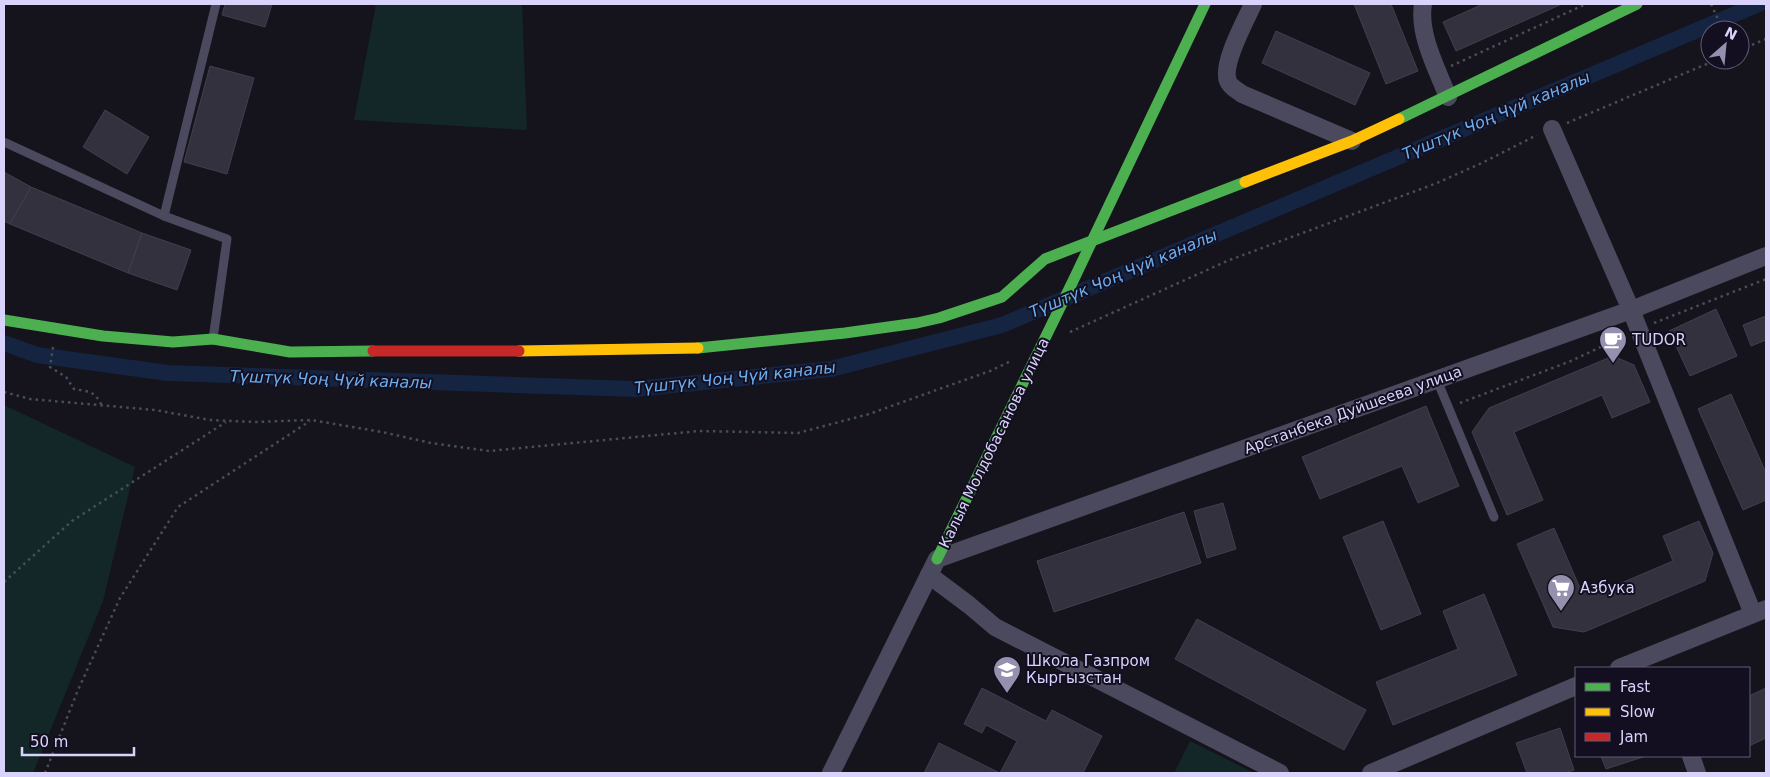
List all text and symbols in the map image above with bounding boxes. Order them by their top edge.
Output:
north arrow [1700,20,1750,70]
text: N [1722,24,1740,43]
water label: Түштүк Чоң Чүй каналы [1399,67,1593,164]
water label: Түштүк Чоң Чүй каналы [1026,225,1220,322]
cafe icon: TUDOR [1598,325,1628,364]
place label: TUDOR [1631,331,1686,349]
street label: Калыя Молдобасанова улица [935,335,1053,551]
water label: Түштүк Чоң Чүй каналы [633,357,837,398]
street label: Арстанбека Дуйшеева улица [1242,362,1464,458]
water label: Түштүк Чоң Чүй каналы [230,366,432,393]
supermarket icon: Азбука [1546,573,1576,612]
place label: Азбука [1580,579,1635,597]
place label: Школа Газпром Кыргызстан [1026,652,1150,687]
school or university icon: Школа Газпром Кыргызстан [992,655,1022,694]
legend [1575,667,1750,757]
text: Fast [1620,678,1650,696]
text: Slow [1620,703,1655,721]
scale bar [22,724,135,756]
text: Jam [1619,728,1648,746]
text: 50 m [30,733,68,751]

